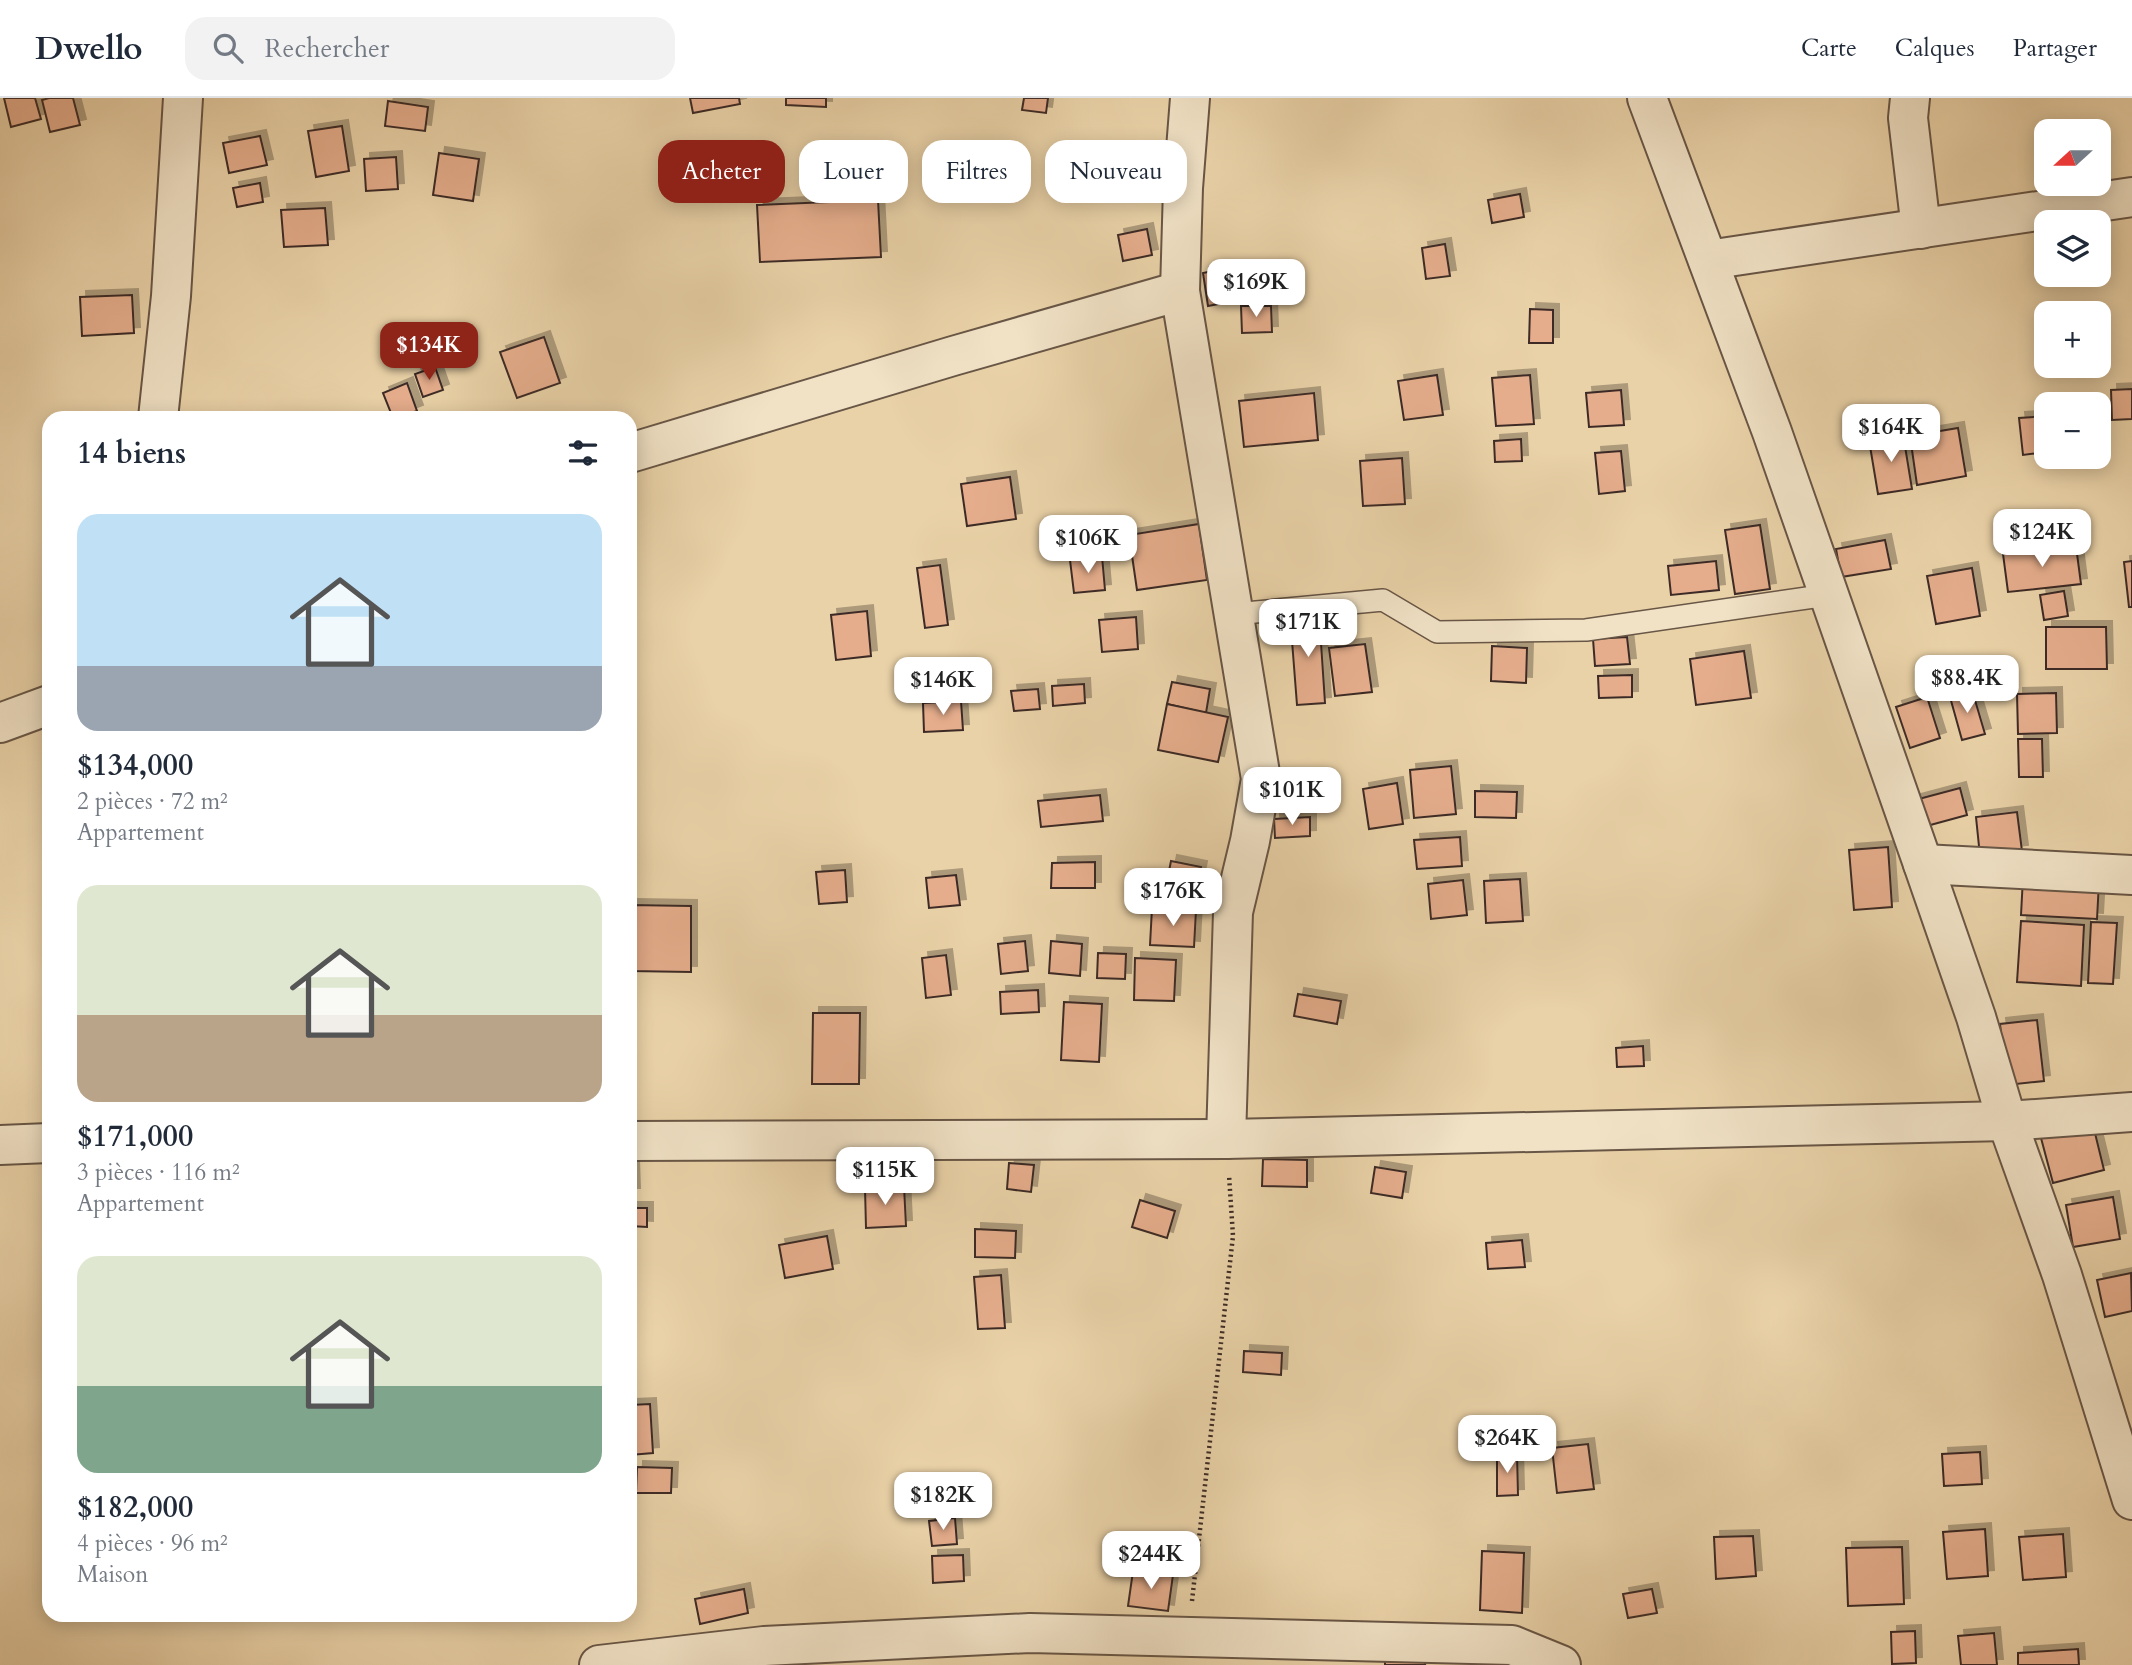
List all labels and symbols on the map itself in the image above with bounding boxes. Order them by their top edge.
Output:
north arrow [2034,119,2110,196]
pin: $169K [1207,260,1305,319]
pin: $134K [380,322,478,382]
pin: $164K [1842,404,1940,464]
pin: $124K [1993,510,2091,569]
pin: $106K [1039,516,1137,575]
pin: $171K [1259,600,1357,659]
pin: $88.4K [1910,656,2024,715]
pin: $146K [894,658,992,717]
pin: $101K [1243,768,1341,827]
pin: $176K [1124,868,1222,928]
pin: $115K [836,1148,934,1207]
pin: $264K [1458,1416,1556,1475]
pin: $182K [894,1472,992,1532]
pin: $244K [1102,1532,1200,1591]

